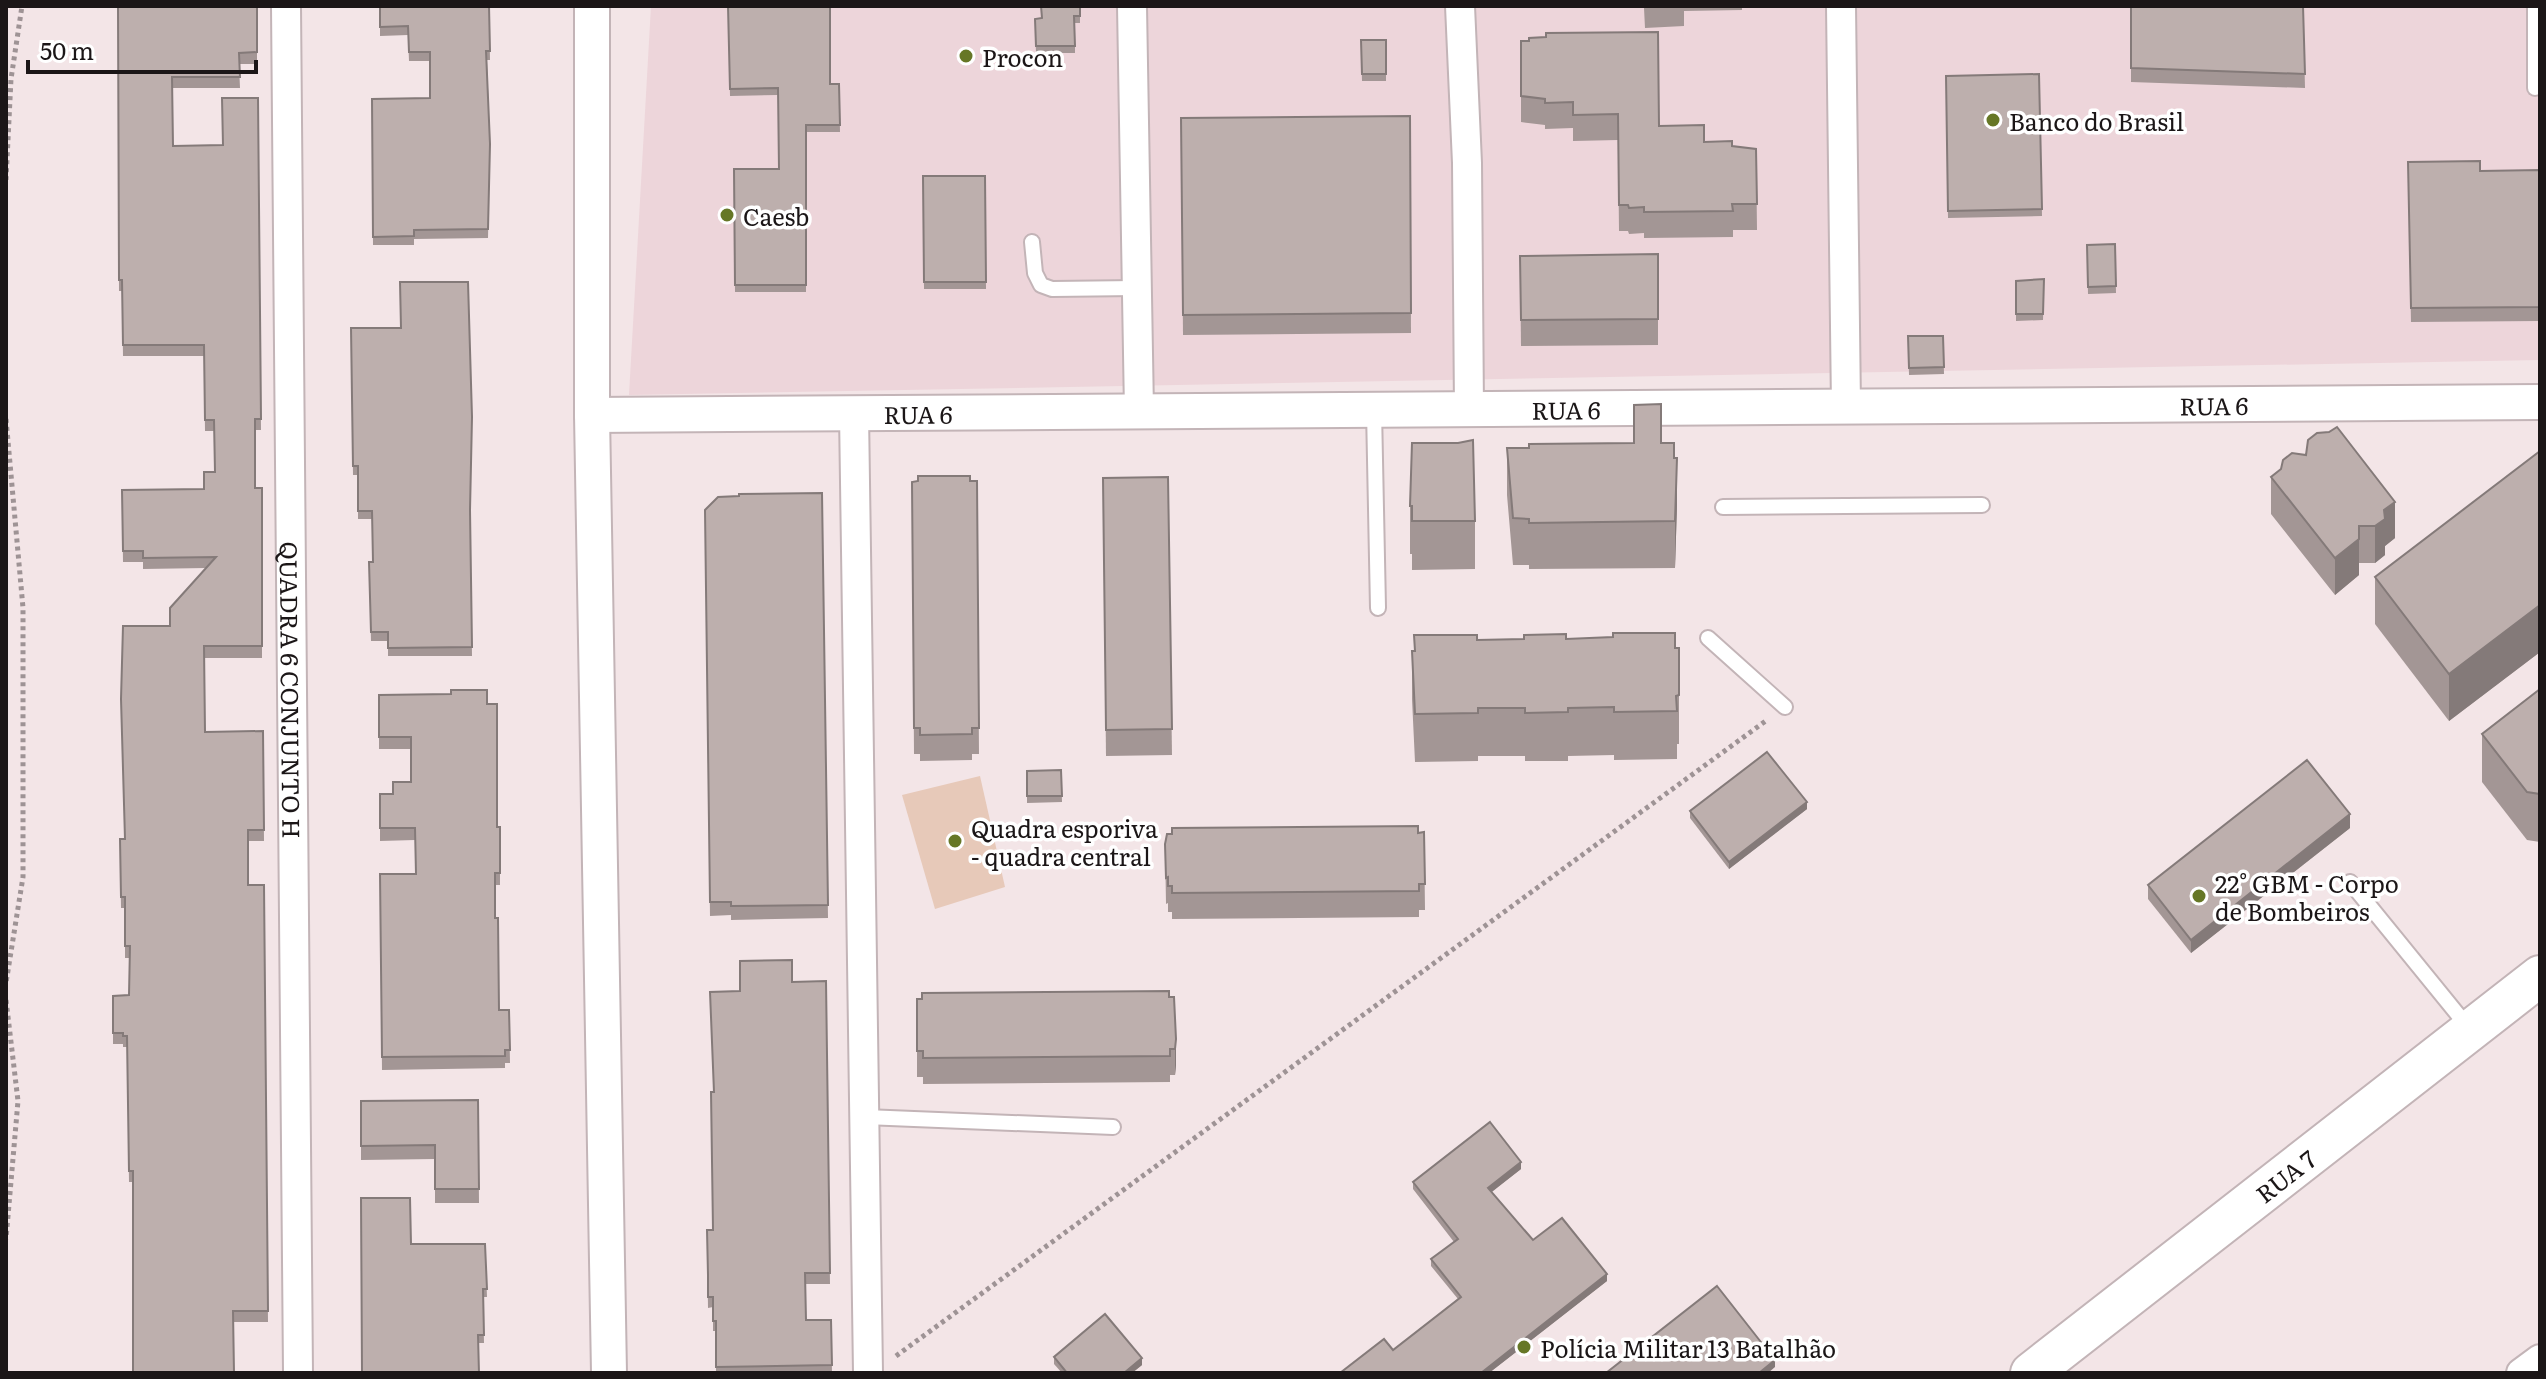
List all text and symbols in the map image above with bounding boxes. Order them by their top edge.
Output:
scale bar [28,24,256,74]
text: 50 m [40,32,94,67]
place label: Procon [982,39,1063,74]
marker: Procon [957,47,975,65]
place label: Banco do Brasil [2009,103,2184,138]
marker: Banco do Brasil [1984,111,2002,129]
place label: Caesb [743,198,809,233]
marker: Caesb [718,206,736,224]
street label: RUA 6 [2179,386,2249,422]
street label: RUA 6 [1531,391,1601,426]
street label: RUA 6 [883,395,953,431]
street label: QUADRA 6 CONJUNTO H [273,541,311,839]
place label: Quadra esporiva - quadra central [971,810,1158,873]
marker: Quadra esporiva - quadra central [946,832,964,850]
place label: 22° GBM - Corpo de Bombeiros [2215,865,2399,928]
marker: 22° GBM - Corpo de Bombeiros [2190,887,2208,905]
street label: RUA 7 [2247,1140,2323,1210]
place label: Polícia Militar 13 Batalhão [1540,1330,1836,1365]
marker: Polícia Militar 13 Batalhão [1515,1338,1533,1356]

